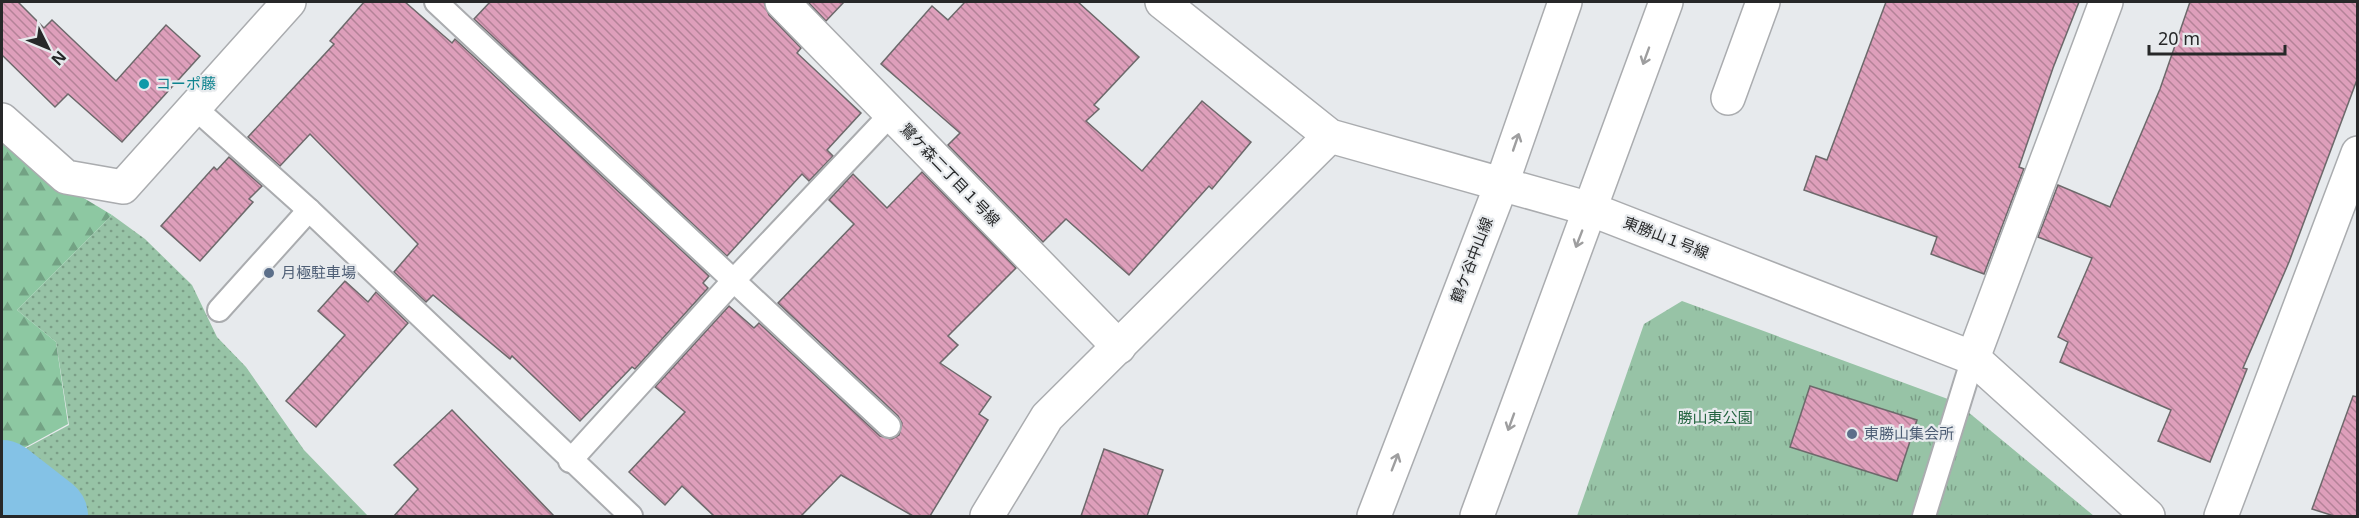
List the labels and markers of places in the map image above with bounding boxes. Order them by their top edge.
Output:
place label: コーポ藤 [156,73,216,93]
marker: コーポ藤 [137,77,151,91]
place label: 月極駐車場 [281,262,356,282]
marker: 月極駐車場 [262,266,276,280]
place label: 東勝山集会所 [1864,423,1954,443]
marker: 東勝山集会所 [1845,427,1859,441]

